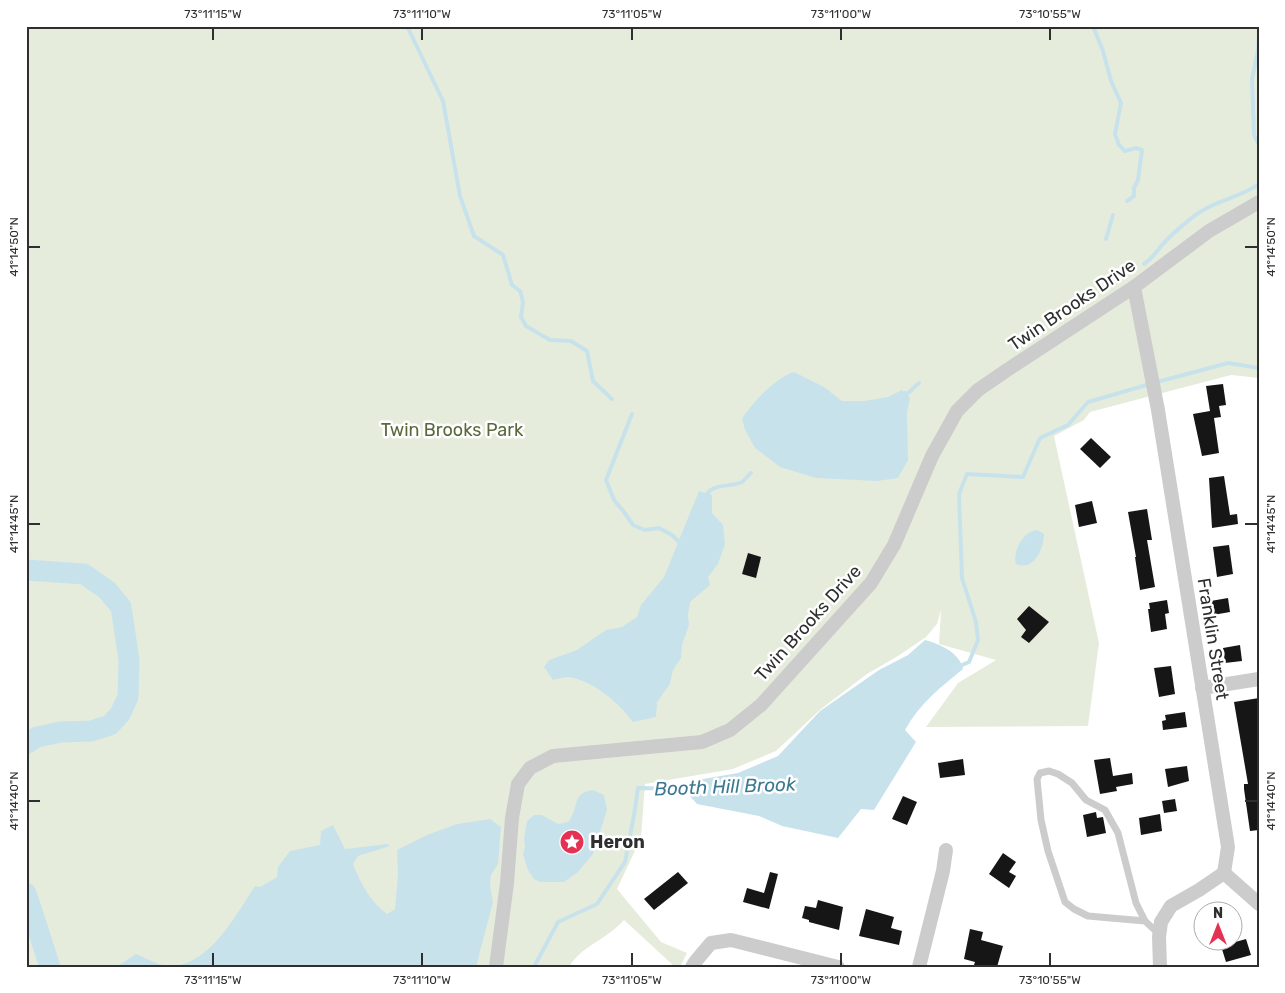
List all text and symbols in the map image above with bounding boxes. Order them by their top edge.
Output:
text: 73°11'15"W [184,7,242,21]
text: 73°11'10"W [393,7,451,21]
text: 73°11'05"W [602,7,662,21]
text: 73°11'00"W [811,7,872,21]
text: 73°10'55"W [1019,7,1081,21]
text: 41°14'50"N [7,217,21,277]
text: 41°14'50"N [1264,217,1278,277]
street label: Twin Brooks Drive [1004,254,1140,356]
park label: Twin Brooks Park [381,419,524,441]
text: 41°14'45"N [7,495,21,553]
text: 41°14'45"N [1264,495,1278,553]
street label: Twin Brooks Drive [750,560,866,686]
street label: Franklin Street [1193,576,1233,702]
text: 41°14'40"N [7,771,21,831]
text: 41°14'40"N [1264,771,1278,831]
water label: Booth Hill Brook [654,773,796,800]
place icon: Heron [559,829,585,855]
place label: Heron [590,831,645,853]
north arrow [1192,900,1242,950]
text: N [1213,905,1223,922]
text: 73°11'15"W [184,973,242,987]
text: 73°11'10"W [393,973,451,987]
text: 73°11'05"W [602,973,662,987]
text: 73°11'00"W [811,973,872,987]
text: 73°10'55"W [1019,973,1081,987]

